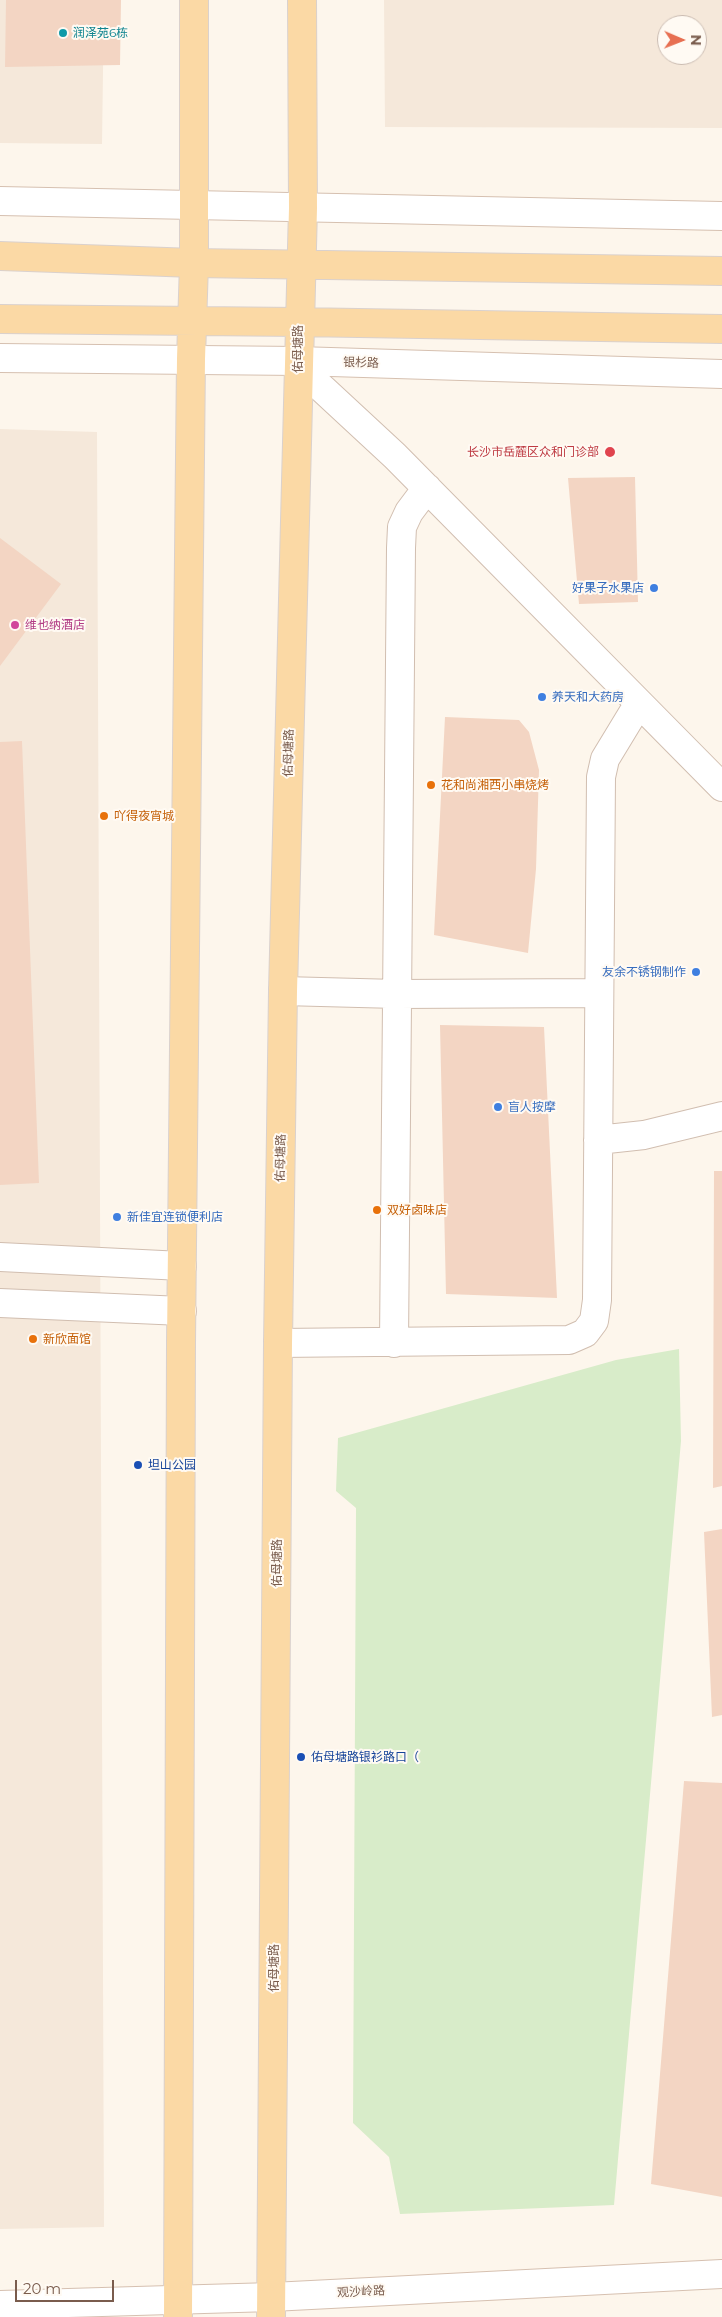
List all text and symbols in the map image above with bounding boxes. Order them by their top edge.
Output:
north arrow [657,15,707,65]
place label: 润泽苑6栋 [73,26,128,40]
marker: 润泽苑6栋 [57,27,69,39]
text: N [687,34,705,46]
street label: 佑母塘路 [291,325,305,373]
street label: 银杉路 [343,355,379,371]
place label: 长沙市岳麓区众和门诊部 [467,445,599,459]
marker: 长沙市岳麓区众和门诊部 [603,445,617,459]
place label: 好果子水果店 [572,581,644,595]
marker: 好果子水果店 [648,582,660,594]
place label: 维也纳酒店 [25,618,85,632]
marker: 维也纳酒店 [9,619,21,631]
place label: 养天和大药房 [552,690,624,704]
marker: 养天和大药房 [536,691,548,703]
street label: 佑母塘路 [281,729,297,777]
place label: 花和尚湘西小串烧烤 [441,778,549,792]
marker: 花和尚湘西小串烧烤 [425,779,437,791]
place label: 吖得夜宵城 [114,809,174,823]
marker: 吖得夜宵城 [98,810,110,822]
place label: 友余不锈钢制作 [602,965,686,979]
marker: 友余不锈钢制作 [690,966,702,978]
place label: 盲人按摩 [508,1100,556,1114]
marker: 盲人按摩 [492,1101,504,1113]
street label: 佑母塘路 [273,1134,289,1182]
place label: 双好卤味店 [387,1203,447,1217]
marker: 双好卤味店 [371,1204,383,1216]
place label: 新佳宜连锁便利店 [127,1210,223,1224]
marker: 新佳宜连锁便利店 [111,1211,123,1223]
place label: 新欣面馆 [43,1332,91,1346]
marker: 新欣面馆 [27,1333,39,1345]
place label: 坦山公园 [148,1458,196,1472]
marker: 坦山公园 [132,1459,144,1471]
street label: 佑母塘路 [270,1539,284,1587]
place label: 佑母塘路银衫路口（ [311,1750,419,1764]
marker: 佑母塘路银衫路口（ [295,1751,307,1763]
street label: 佑母塘路 [267,1944,281,1992]
scale bar [18,2270,116,2302]
text: 20 m [23,2279,61,2298]
street label: 观沙岭路 [337,2284,385,2300]

